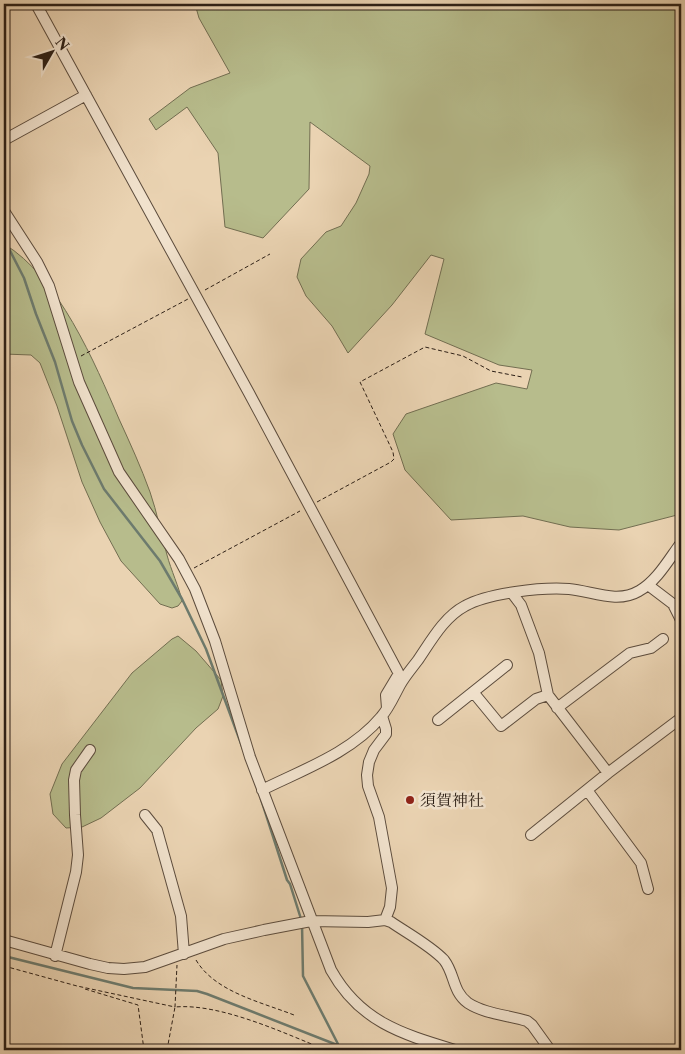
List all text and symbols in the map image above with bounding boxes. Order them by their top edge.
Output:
north arrow [28,28,78,78]
text: N [51,33,73,54]
place label: 須賀神社 [420,790,484,810]
marker: 須賀神社 [404,794,416,806]

